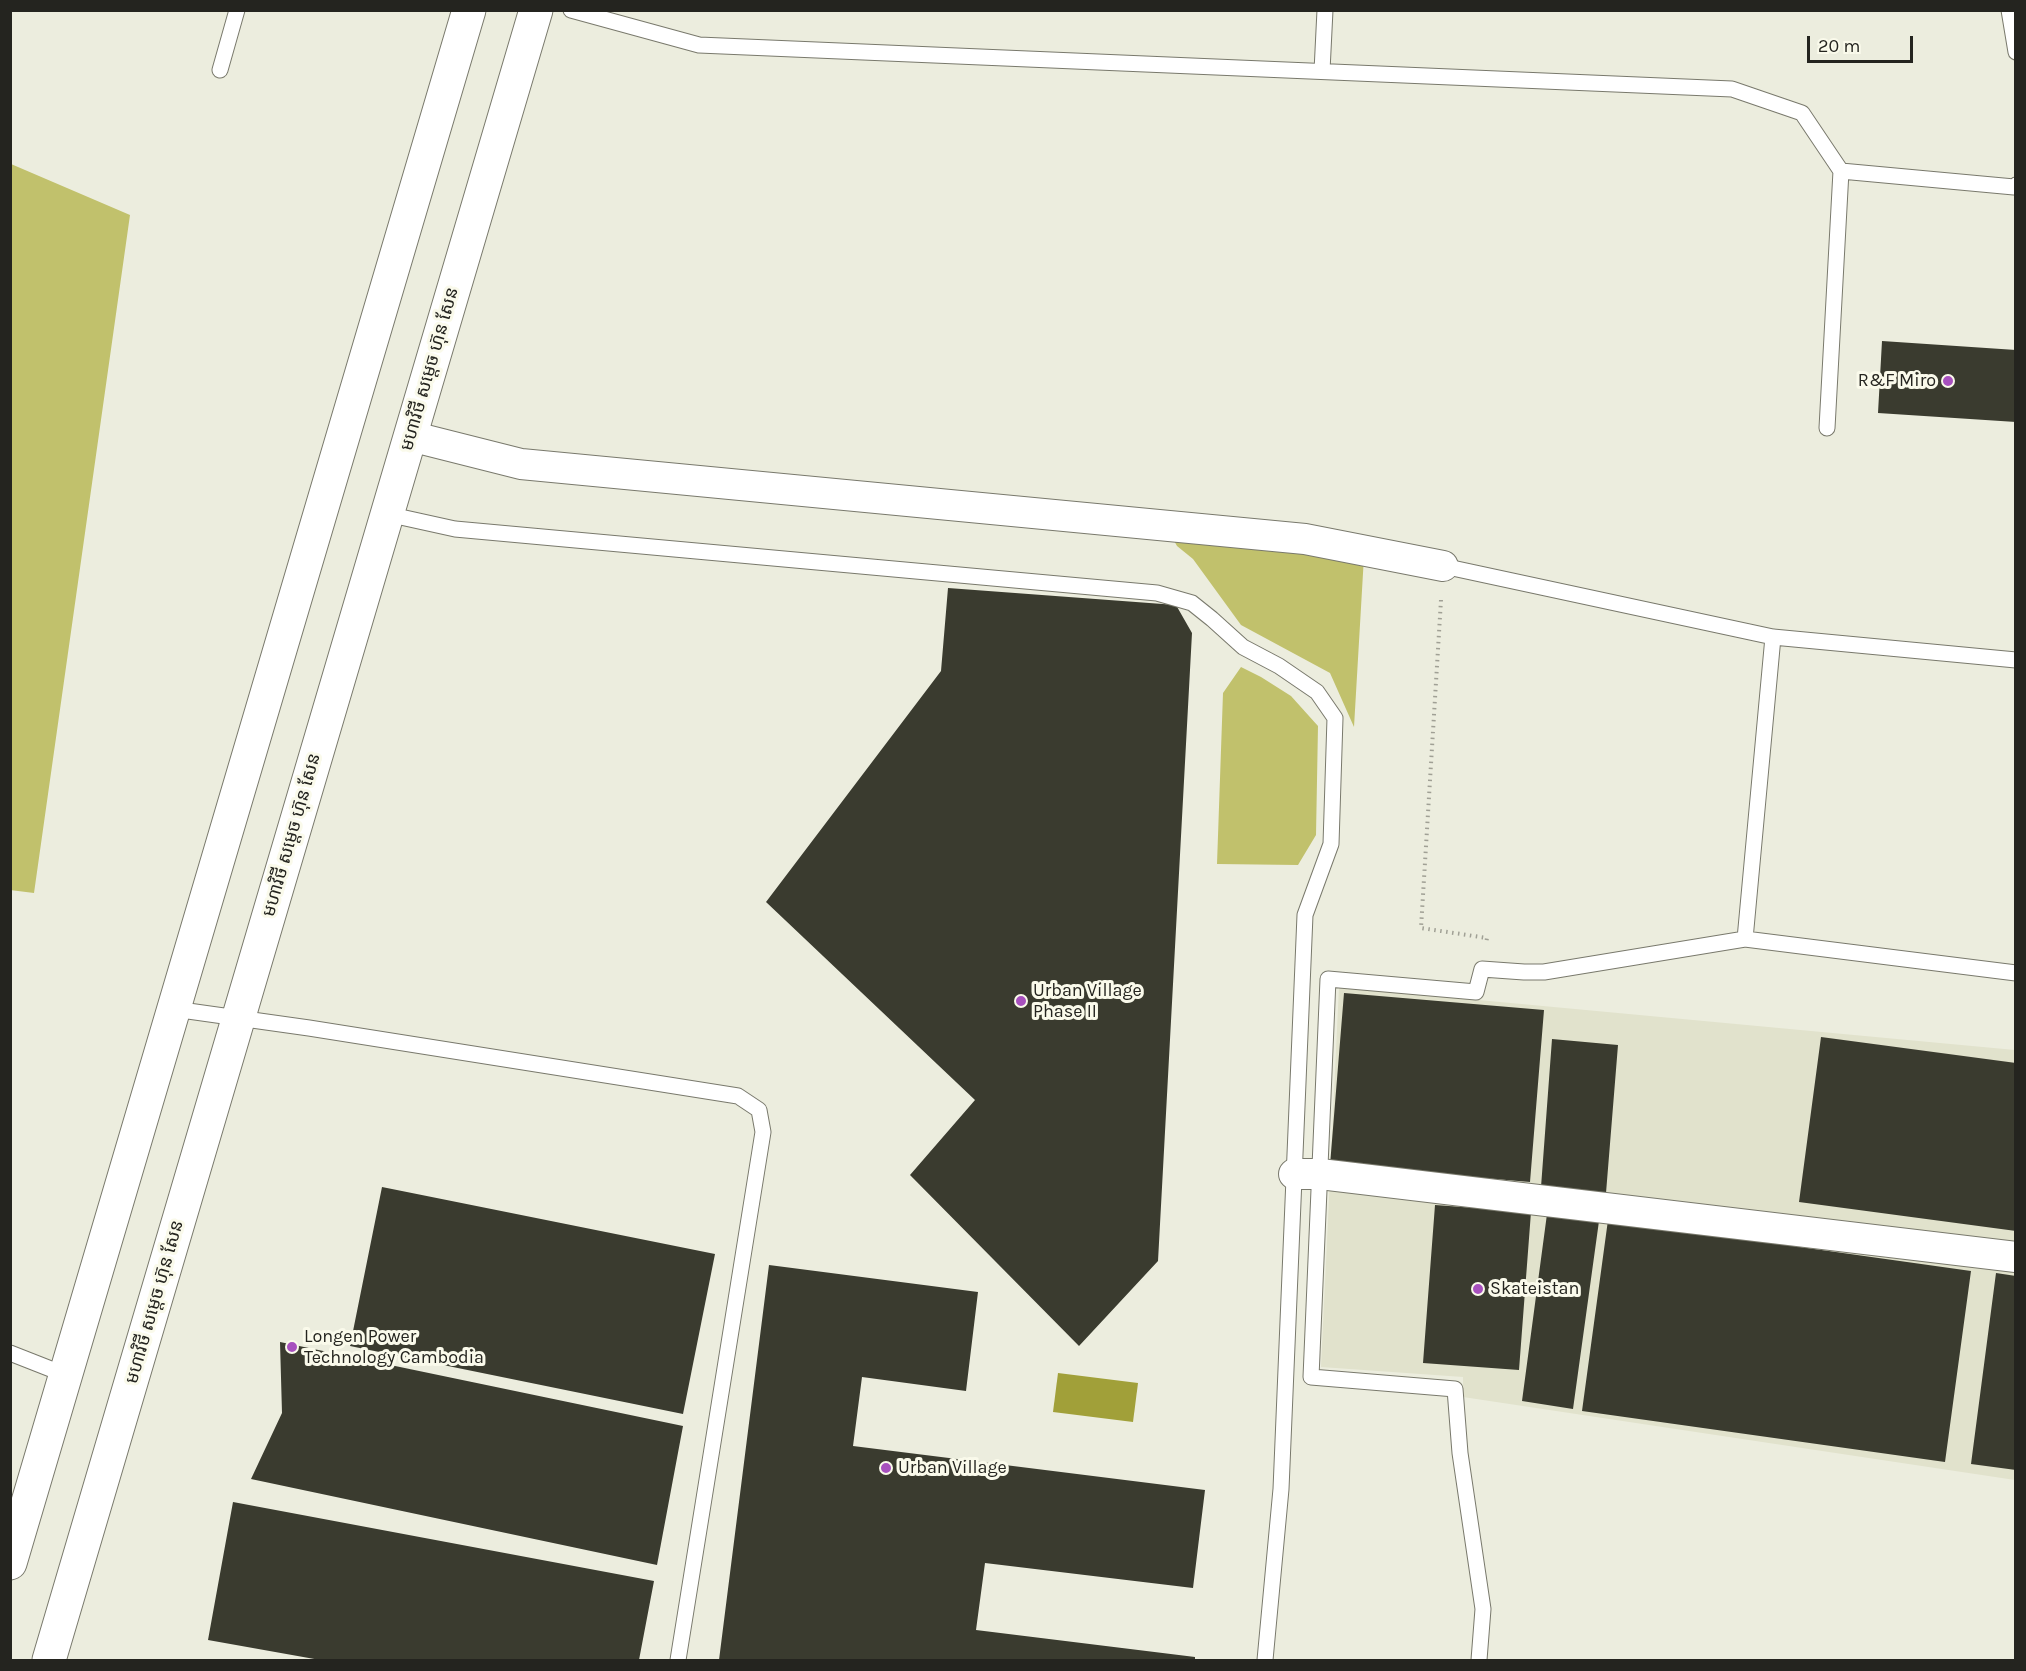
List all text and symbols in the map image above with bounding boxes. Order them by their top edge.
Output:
scale bar [1810,24,1916,62]
text: 20 m [1818,35,1860,57]
street label: មហាវិថី សម្តេច ហ៊ុន សែន [396,285,464,453]
place label: R&F Miro [1858,370,1936,392]
marker: R&F Miro [1941,374,1955,388]
street label: មហាវិថី សម្តេច ហ៊ុន សែន [258,751,326,919]
place label: Urban Village Phase II [1033,980,1142,1022]
marker: Urban Village Phase II [1014,994,1028,1008]
street label: មហាវិថី សម្តេច ហ៊ុន សែន [121,1218,189,1386]
place label: Skateistan [1490,1278,1579,1300]
marker: Skateistan [1471,1282,1485,1296]
place label: Longen Power Technology Cambodia [304,1326,484,1368]
marker: Longen Power Technology Cambodia [285,1340,299,1354]
place label: Urban Village [898,1457,1007,1479]
marker: Urban Village [879,1461,893,1475]

